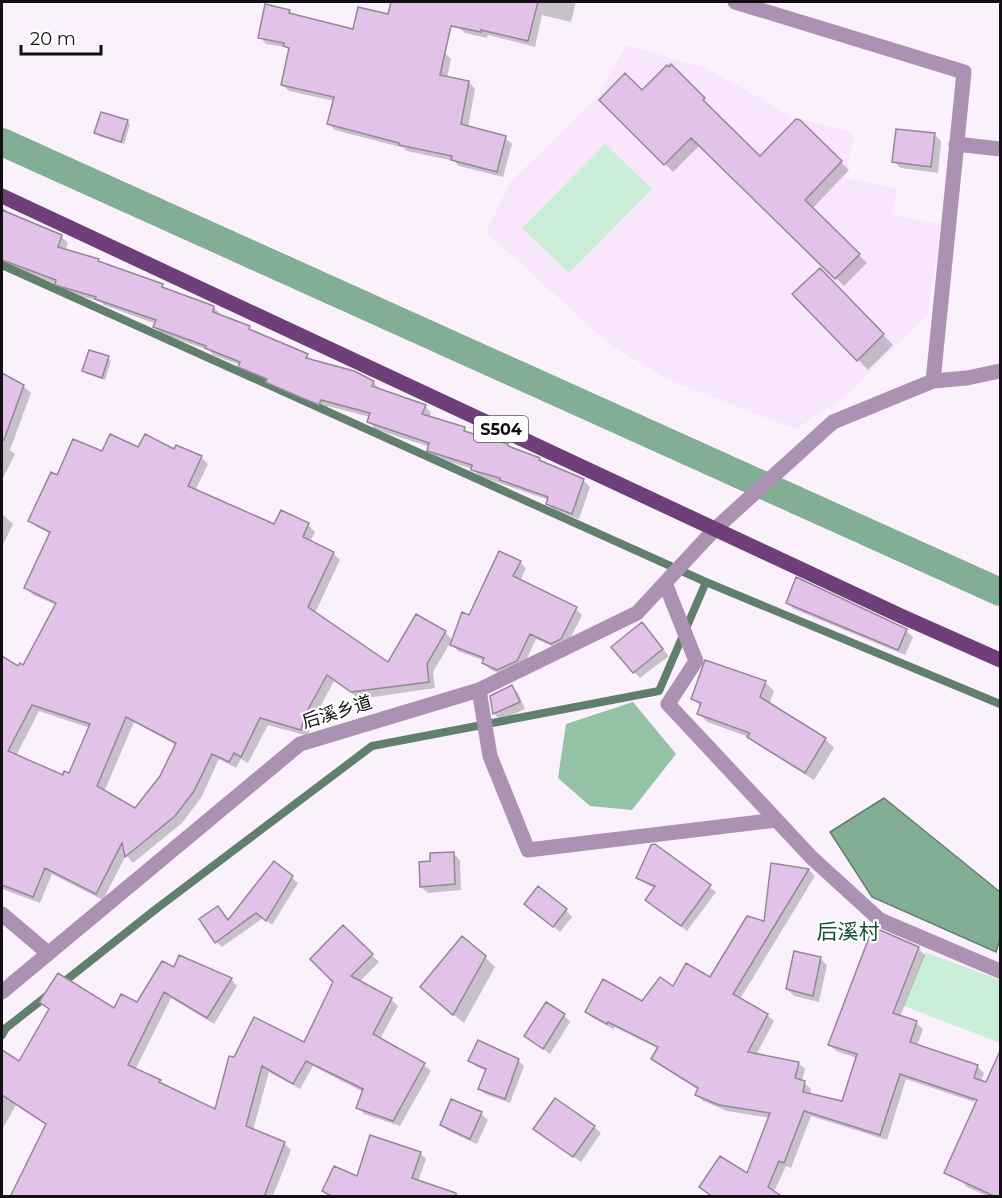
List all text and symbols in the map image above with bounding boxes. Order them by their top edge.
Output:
scale bar [21,18,100,56]
text: 20 m [30,28,76,50]
road number: S504 [474,416,528,442]
street label: 后溪乡道 [299,691,375,733]
district label: 后溪村 [817,919,880,944]

